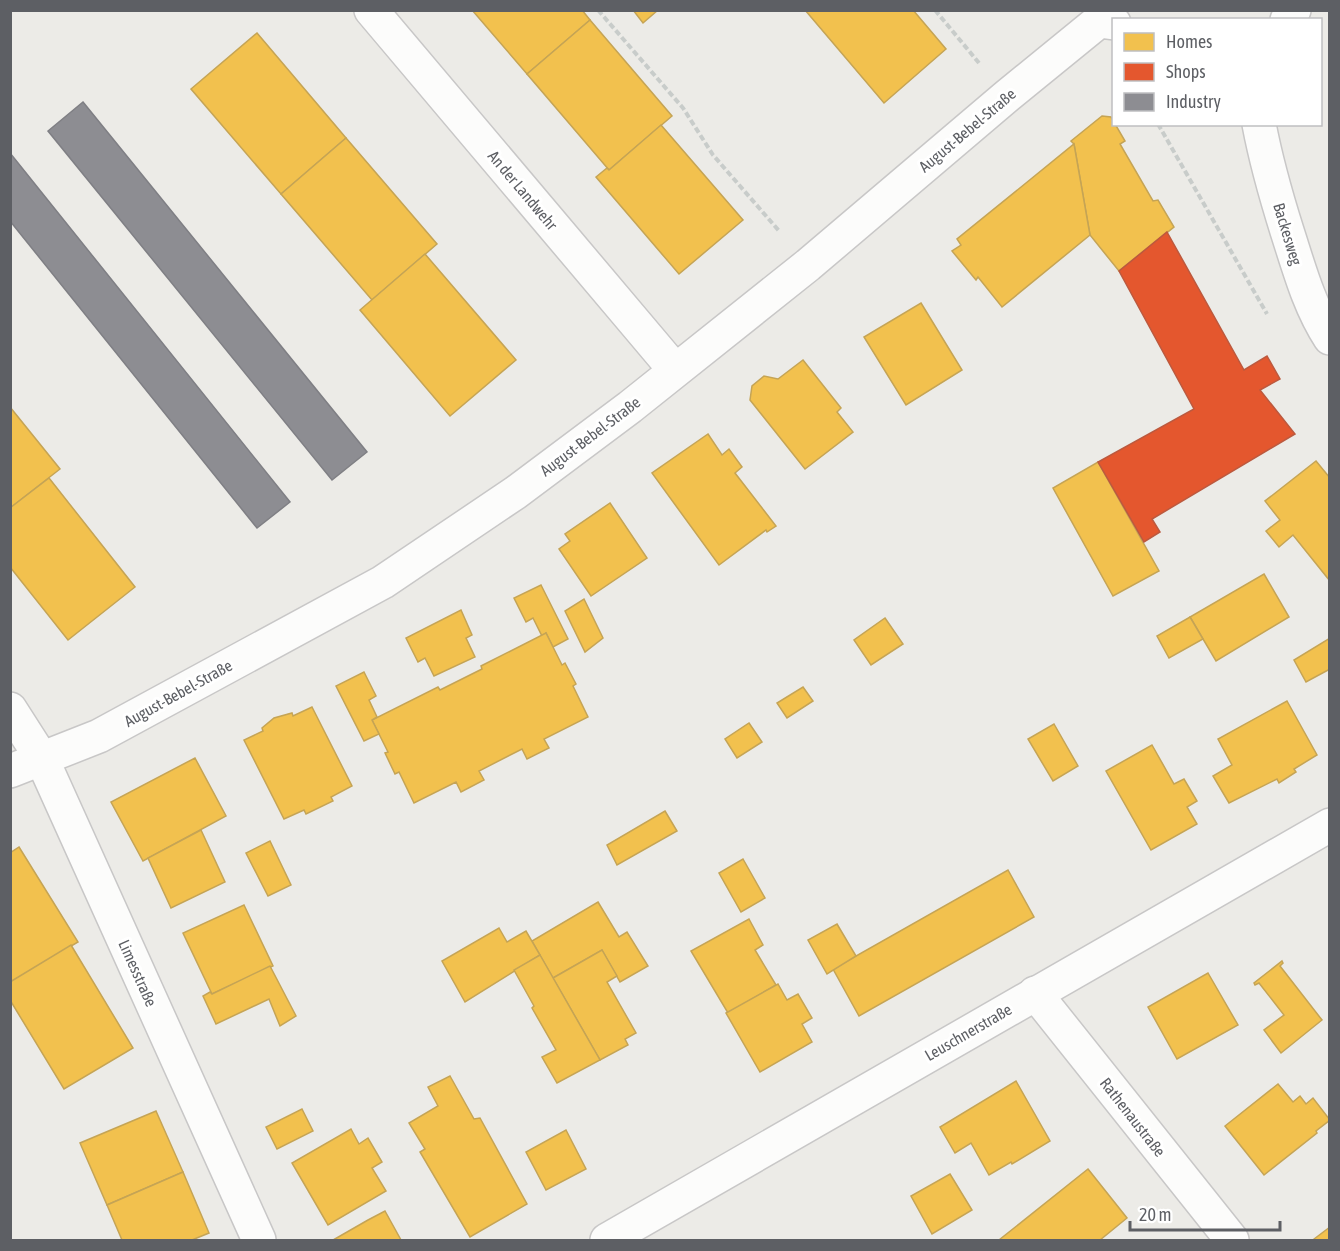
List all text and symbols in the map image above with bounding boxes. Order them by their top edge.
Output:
legend [1112,18,1322,126]
text: Homes [1166,31,1212,52]
text: Shops [1166,61,1206,82]
street label: August-Bebel-Straße [915,84,1020,176]
text: Industry [1166,91,1221,112]
street label: An der Landwehr [485,147,561,233]
street label: Backesweg [1269,201,1306,268]
street label: August-Bebel-Straße [537,393,644,480]
street label: August-Bebel-Straße [121,656,235,731]
street label: Limesstraße [115,937,161,1009]
street label: Leuschnerstraße [921,1000,1015,1064]
street label: Rathenaustraße [1097,1074,1169,1160]
scale bar [1130,1194,1280,1232]
text: 20 m [1139,1204,1171,1225]

